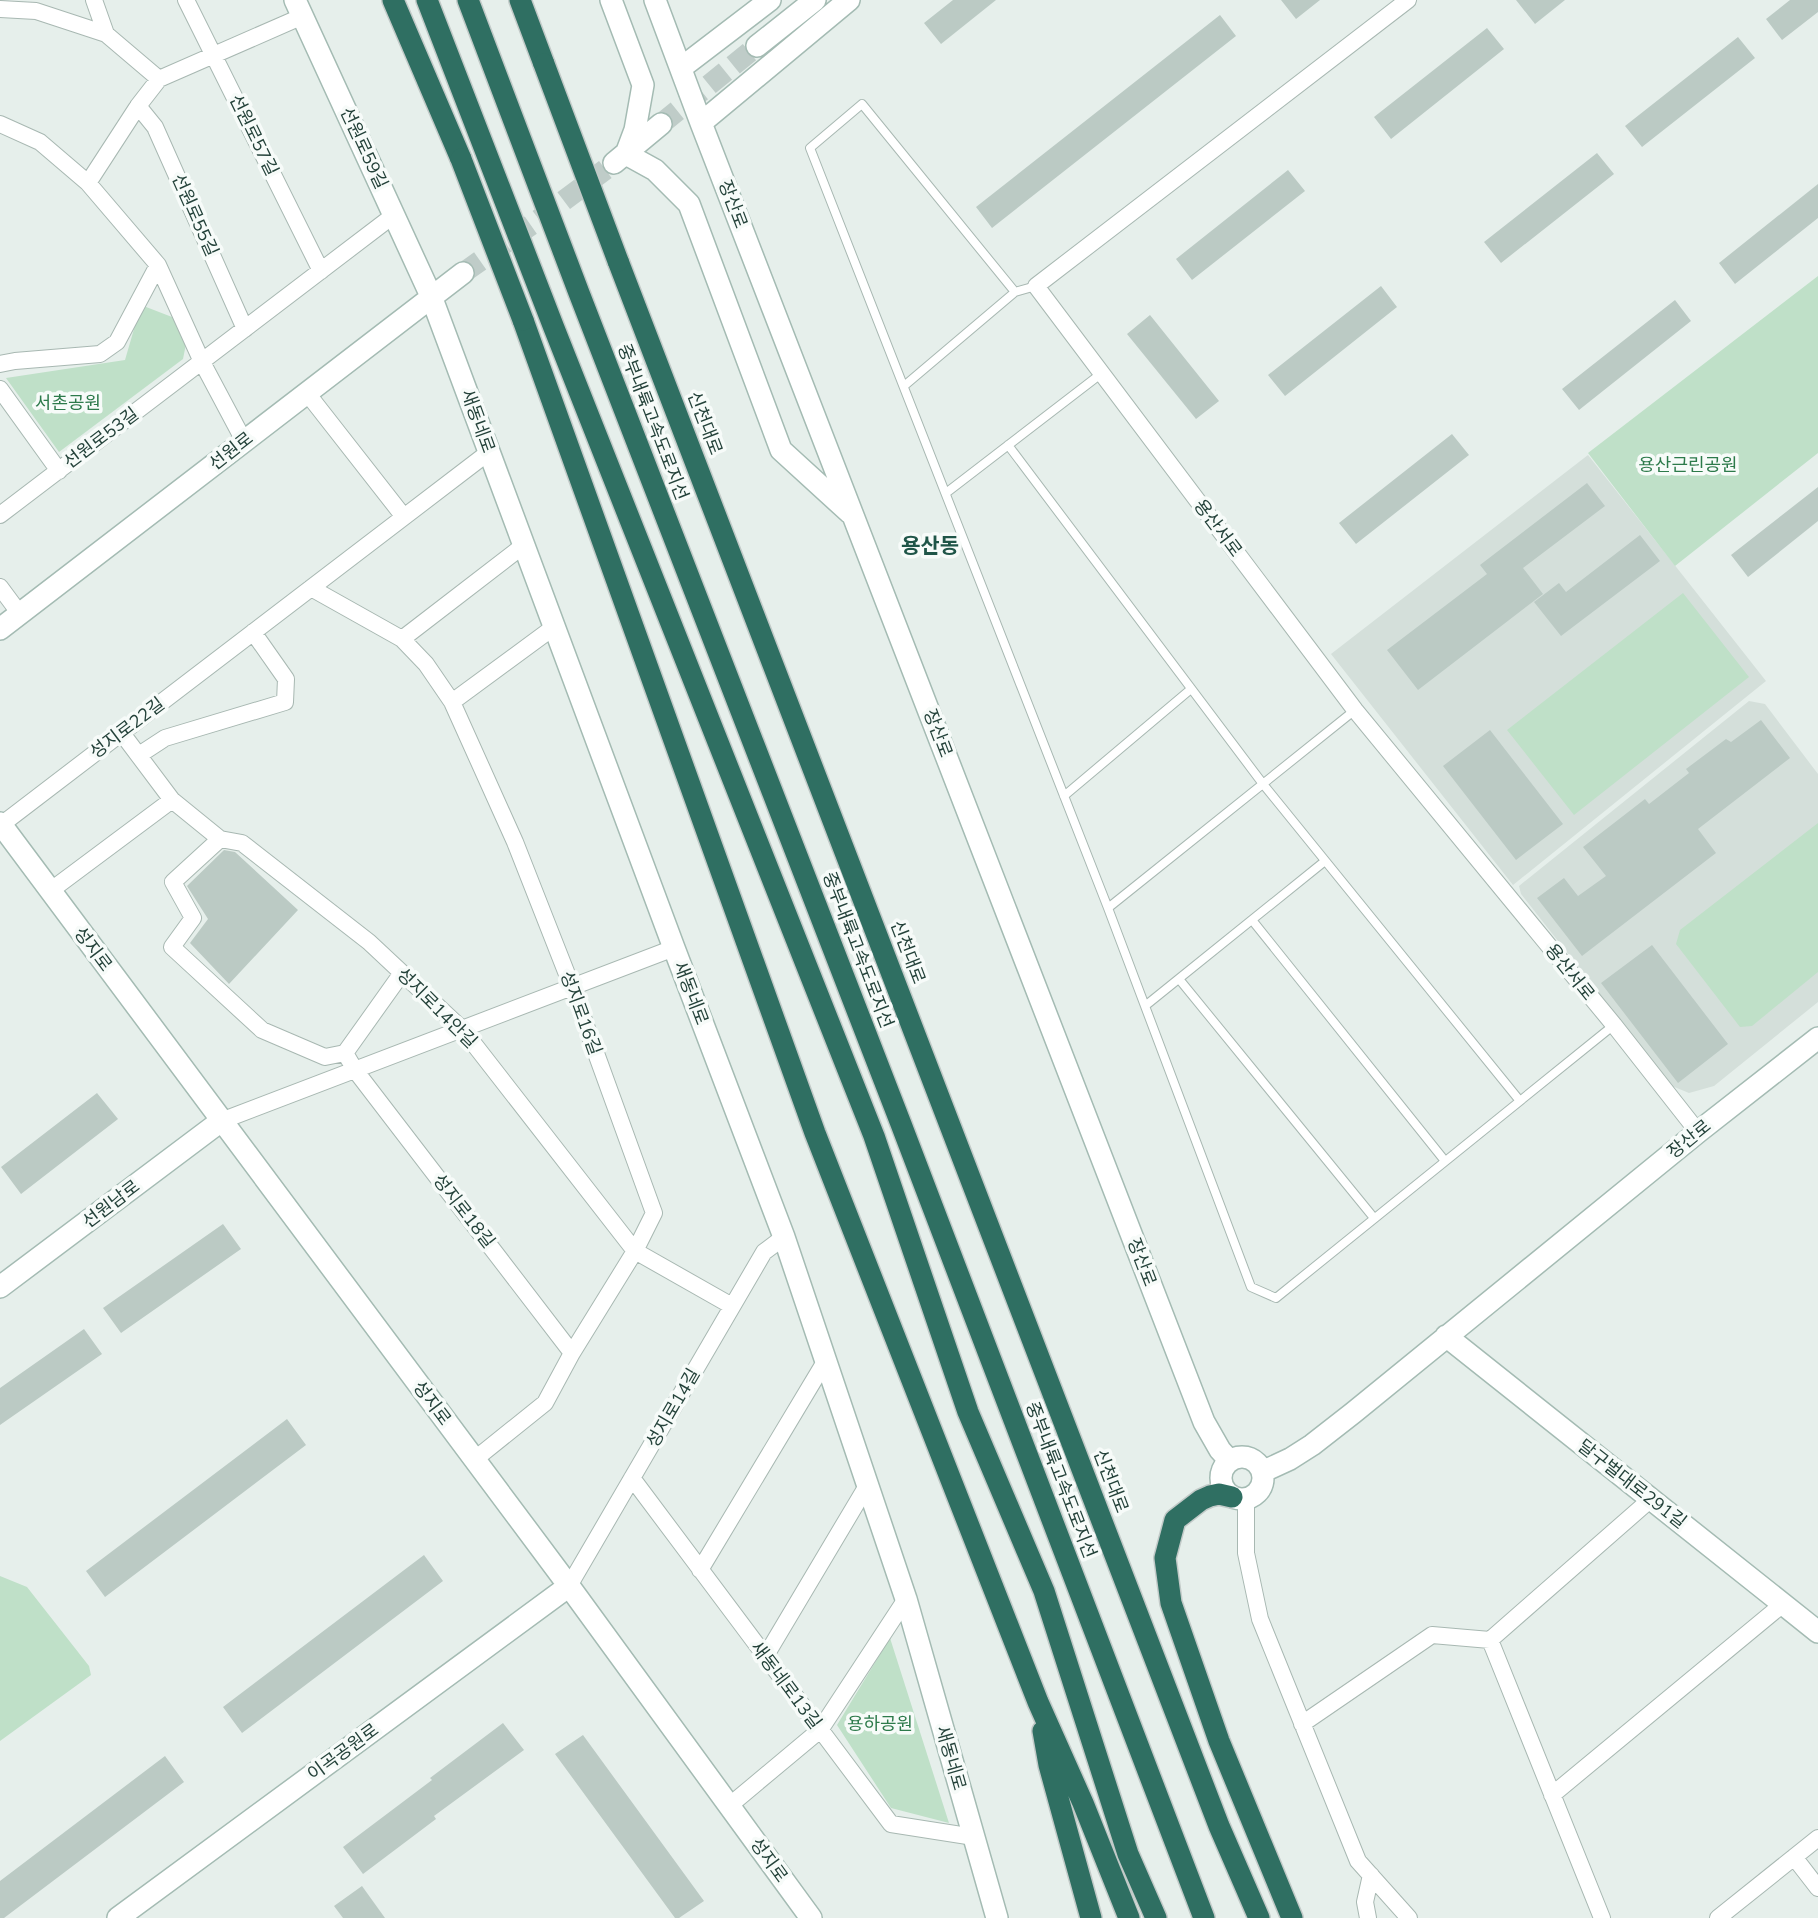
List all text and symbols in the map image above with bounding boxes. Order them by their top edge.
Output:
street label: 선원로57길 [224,90,284,180]
street label: 선원로59길 [335,103,393,193]
street label: 선원로55길 [166,170,224,260]
street label: 장산로 [713,177,753,231]
street label: 중부내륙고속도로지선 [612,340,694,504]
street label: 새동네로 [455,386,501,456]
street label: 신천대로 [682,388,728,458]
park label: 서촌공원 [35,391,101,415]
street label: 선원로53길 [59,402,143,474]
street label: 선원로 [204,426,258,476]
park label: 용산근린공원 [1638,453,1738,477]
street label: 용산서로 [1188,494,1248,562]
district label: 용산동 [901,532,959,560]
street label: 성지로22길 [85,692,169,764]
street label: 장산로 [918,706,958,760]
street label: 중부내륙고속도로지선 [817,868,899,1032]
street label: 신천대로 [885,917,931,987]
street label: 성지로 [68,922,118,976]
street label: 용산서로 [1540,939,1600,1005]
street label: 새동네로 [668,958,714,1028]
street label: 성지로14안길 [392,963,482,1053]
street label: 성지로16길 [555,968,607,1058]
street label: 장산로 [1662,1114,1716,1164]
street label: 성지로18길 [428,1169,500,1253]
street label: 선원남로 [77,1174,145,1234]
street label: 장산로 [1122,1235,1162,1289]
street label: 성지로14길 [641,1364,705,1452]
street label: 성지로 [407,1376,457,1430]
street label: 중부내륙고속도로지선 [1020,1398,1102,1562]
street label: 달구벌대로291길 [1573,1434,1691,1534]
street label: 신천대로 [1088,1446,1134,1516]
street label: 새동네로13길 [745,1636,827,1734]
park label: 용하공원 [847,1712,913,1736]
street label: 이곡공원로 [302,1718,384,1786]
street label: 새동네로 [930,1723,972,1793]
street label: 성지로 [745,1833,793,1887]

